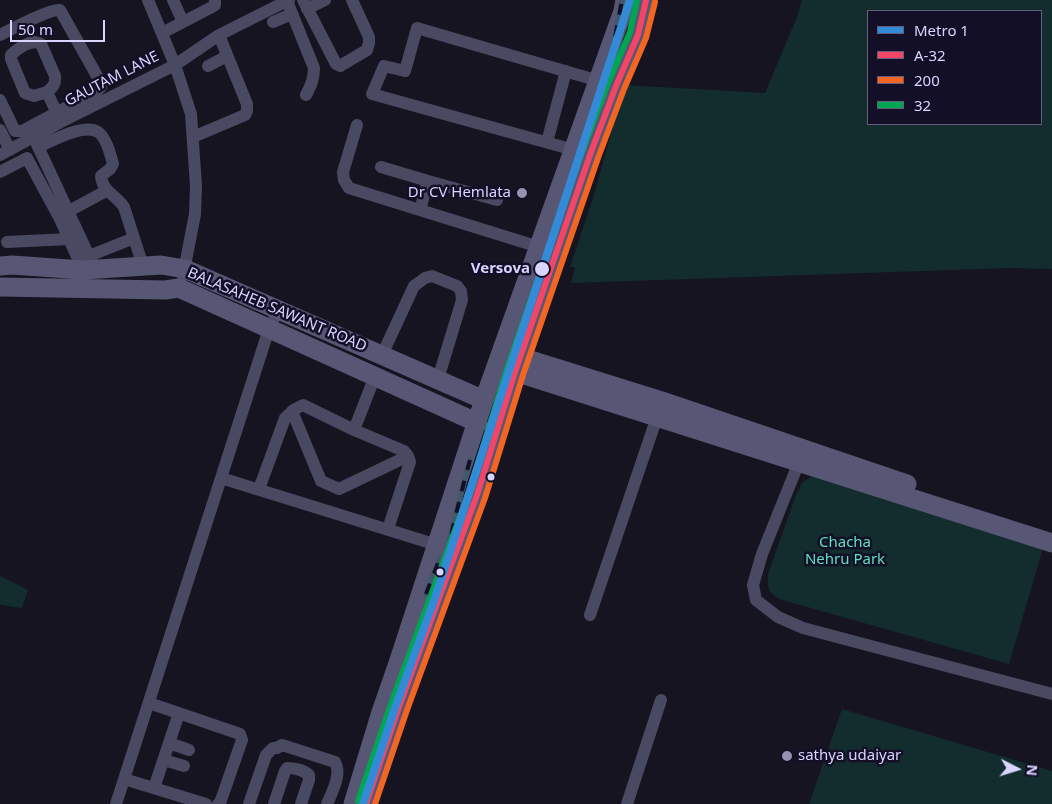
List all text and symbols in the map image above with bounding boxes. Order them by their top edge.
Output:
scale bar [12,10,108,42]
legend [867,10,1042,125]
text: 50 m [18,19,53,39]
text: Metro 1 [914,20,969,40]
text: A-32 [914,45,946,65]
street label: GAUTAM LANE [62,48,162,110]
text: 200 [914,70,940,90]
text: 32 [914,95,931,115]
place label: Dr CV Hemlata [408,184,511,202]
marker: Dr CV Hemlata [515,186,529,200]
place label: Versova [471,260,530,278]
marker: Versova [533,260,551,278]
street label: BALASAHEB SAWANT ROAD [185,264,369,356]
unlabelled marker [486,472,496,482]
park label: Chacha Nehru Park [805,534,885,569]
unlabelled marker [435,567,445,577]
north arrow [992,744,1042,794]
place label: sathya udaiyar [798,747,901,765]
marker: sathya udaiyar [780,749,794,763]
text: N [1022,764,1042,777]

